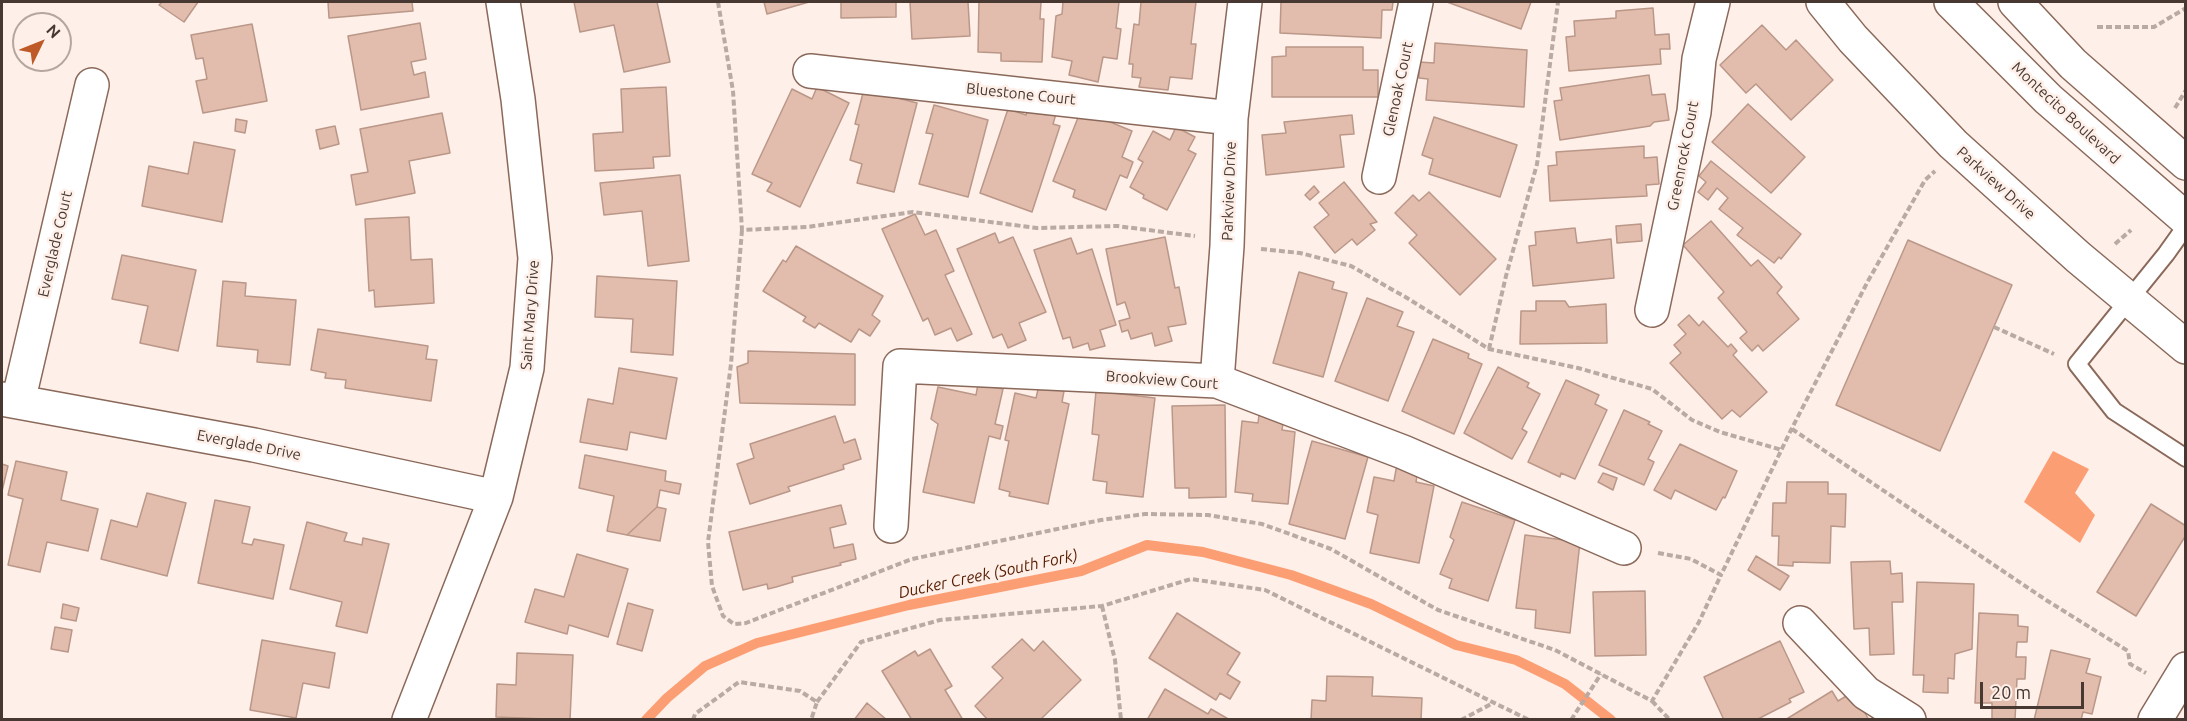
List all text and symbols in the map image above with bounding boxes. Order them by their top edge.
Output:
north arrow [12,12,72,72]
text: N [43,21,64,42]
street label: Glenoak Court [1379,40,1417,138]
street label: Montecito Boulevard [2008,58,2124,168]
street label: Bluestone Court [965,79,1077,109]
street label: Greenrock Court [1664,100,1702,212]
street label: Parkview Drive [1218,141,1240,241]
street label: Parkview Drive [1953,143,2039,223]
street label: Everglade Court [34,189,76,299]
street label: Saint Mary Drive [517,260,543,370]
street label: Brookview Court [1105,367,1219,393]
street label: Everglade Drive [195,426,303,464]
water label: Ducker Creek (South Fork) [897,546,1079,602]
scale bar [1983,670,2086,708]
text: 20 m [1991,682,2031,702]

